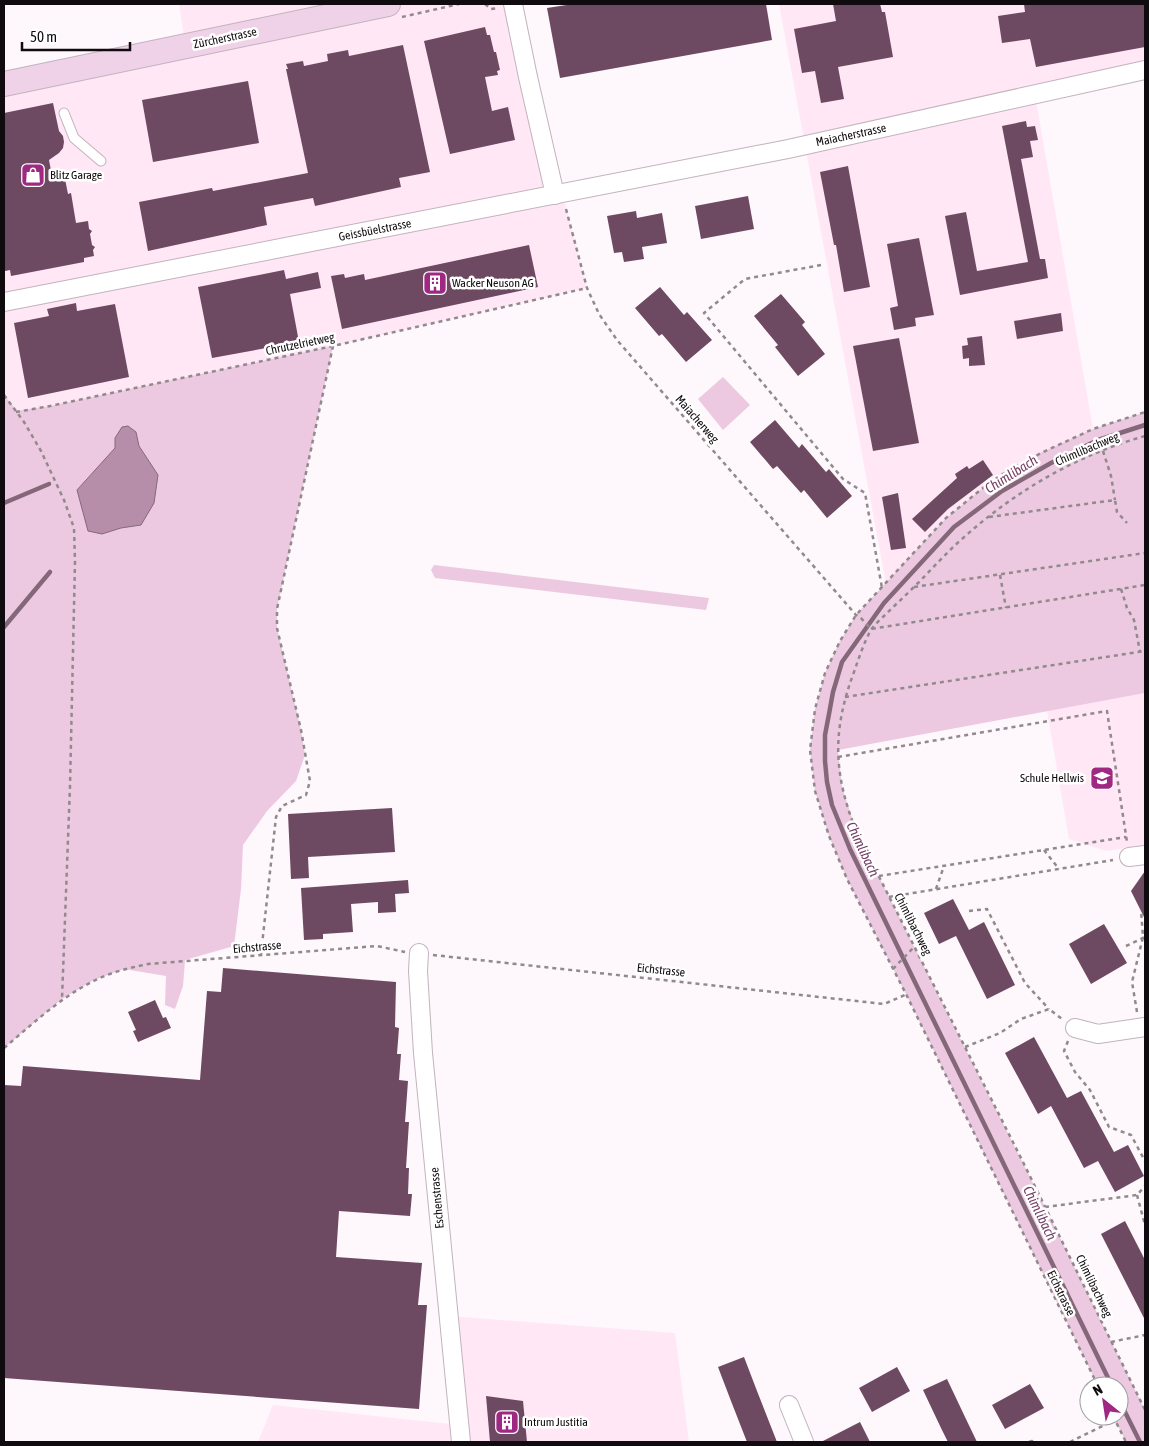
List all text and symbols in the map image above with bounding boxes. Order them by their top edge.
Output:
scale bar [22,20,130,52]
street label: Zürcherstrasse [192,24,258,52]
text: 50 m [30,28,57,45]
street label: Maiacherstrasse [814,121,888,149]
shop icon: Blitz Garage [20,162,46,188]
place label: Blitz Garage [50,168,102,182]
street label: Geissbüelstrasse [338,216,412,244]
building icon: Wacker Neuson AG [422,270,448,296]
place label: Wacker Neuson AG [452,276,534,290]
street label: Chrutzelrietweg [264,330,336,358]
street label: Maiacherweg [672,392,722,446]
street label: Chimlibachweg [1053,429,1122,469]
water label: Chimlibach [982,452,1040,496]
school or university icon: Schule Hellwis [1089,765,1115,791]
place label: Schule Hellwis [1020,771,1084,785]
water label: Chimlibach [843,819,883,879]
street label: Chimlibachweg [891,891,935,958]
street label: Eichstrasse [232,938,282,956]
street label: Eichstrasse [636,960,686,980]
street label: Eschenstrasse [427,1167,447,1229]
water label: Chimlibach [1020,1183,1060,1243]
street label: Chimlibachweg [1073,1252,1116,1320]
street label: Eichstrasse [1044,1268,1078,1318]
north arrow [1079,1376,1129,1426]
text: N [1090,1381,1105,1399]
building icon: Intrum Justitia [494,1409,520,1435]
place label: Intrum Justitia [524,1415,588,1429]

